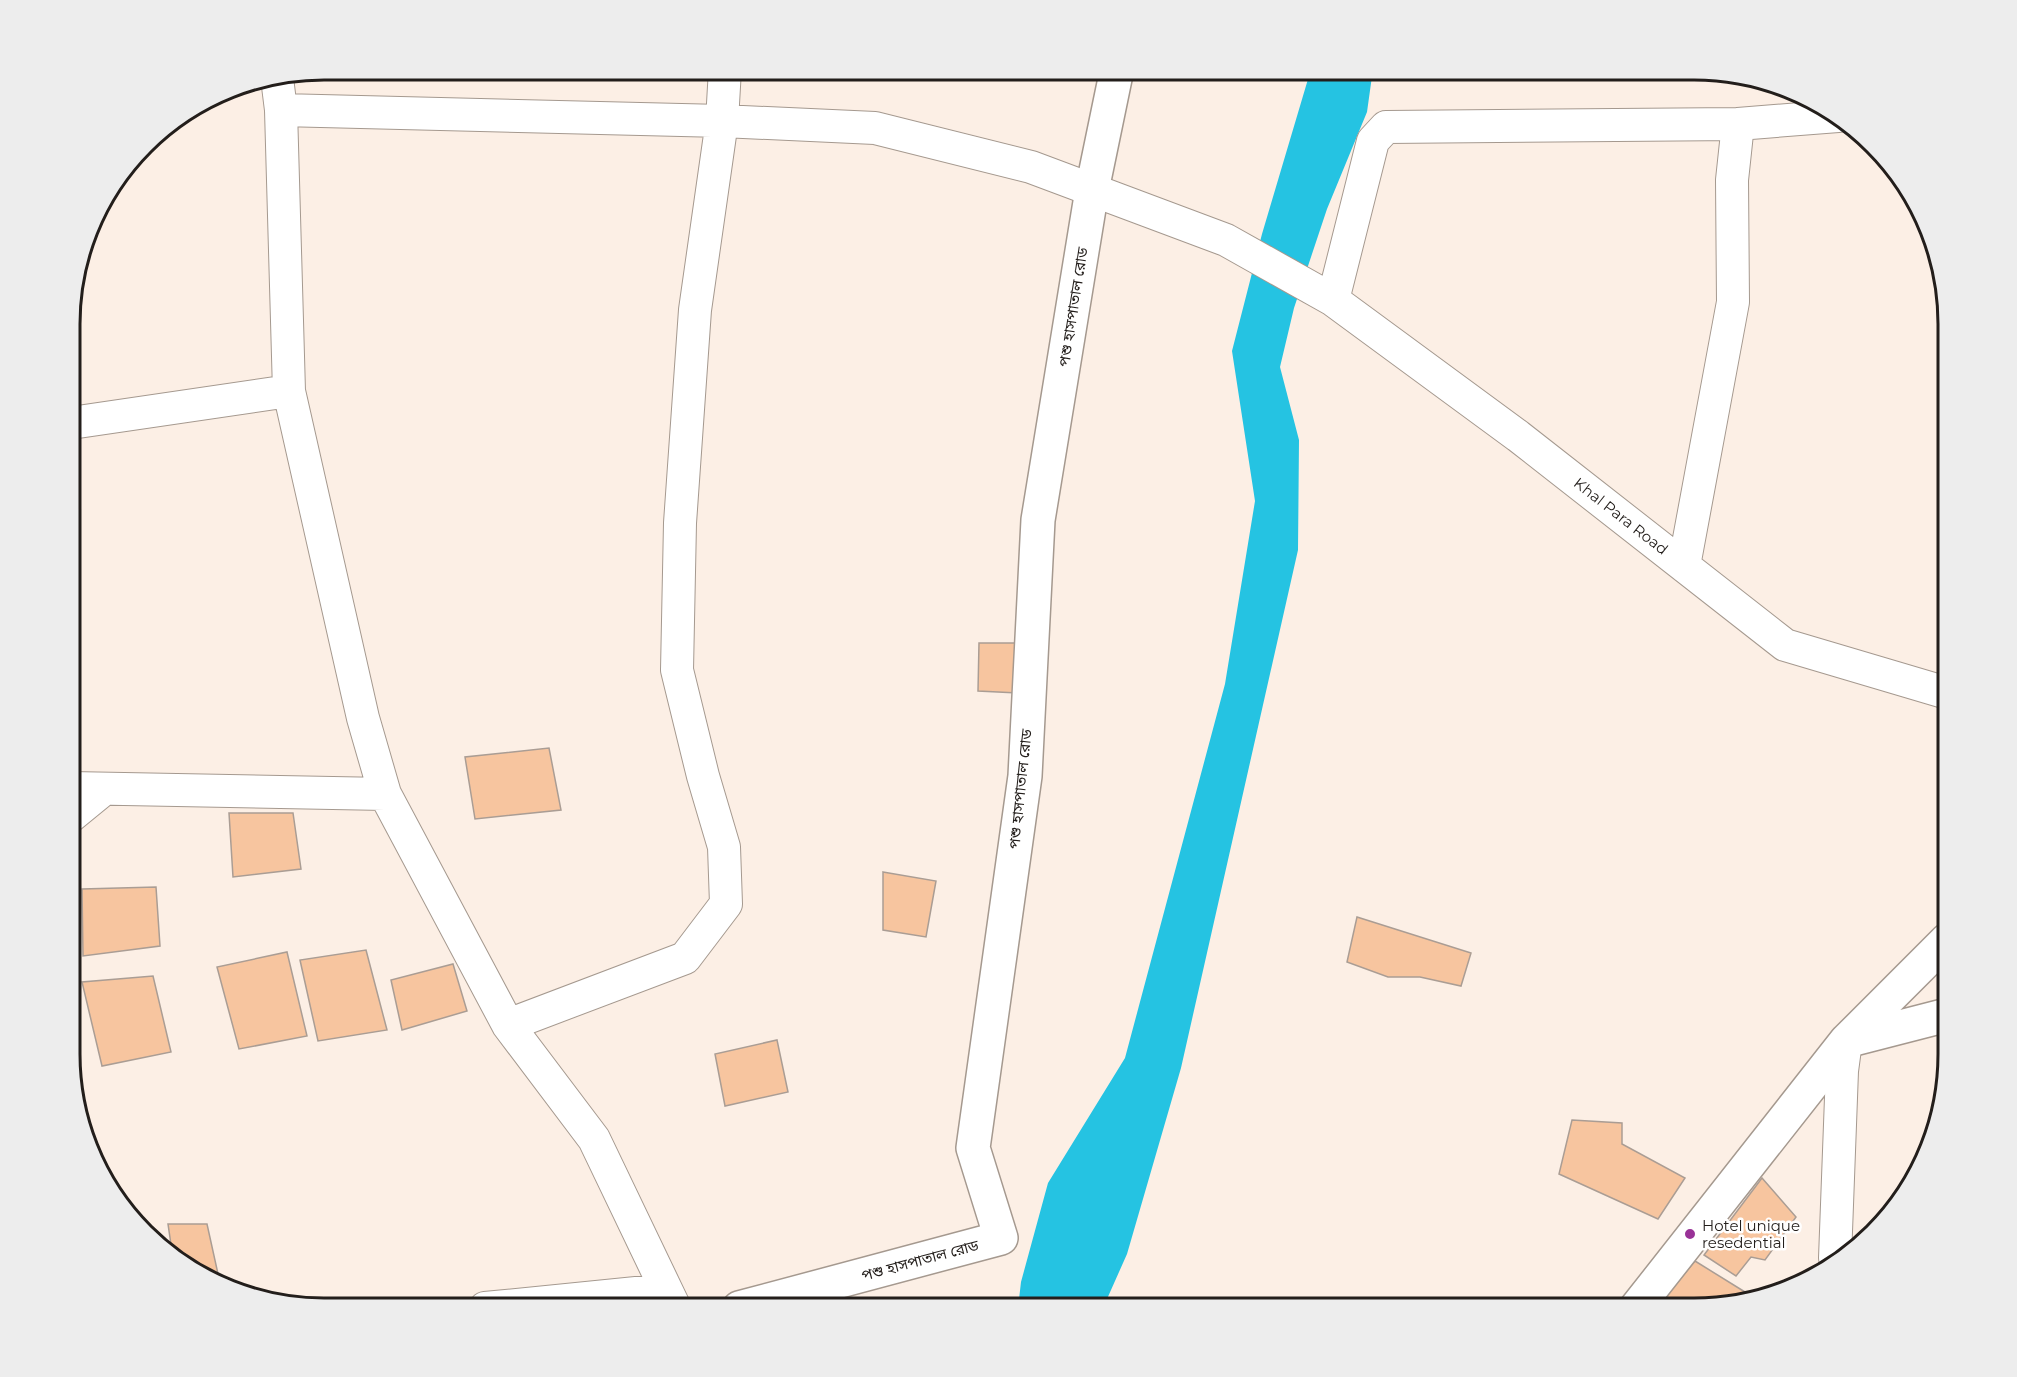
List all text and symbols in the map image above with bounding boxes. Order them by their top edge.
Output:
street label: পশু হাসপাতাল রোড [1054,246,1092,368]
street label: Khal Para Road [1570,473,1672,559]
street label: পশু হাসপাতাল রোড [1004,728,1036,850]
place label: Hotel unique resedential [1702,1216,1800,1252]
marker: Hotel unique resedential [1683,1227,1697,1241]
street label: পশু হাসপাতাল রোড [859,1235,981,1285]

